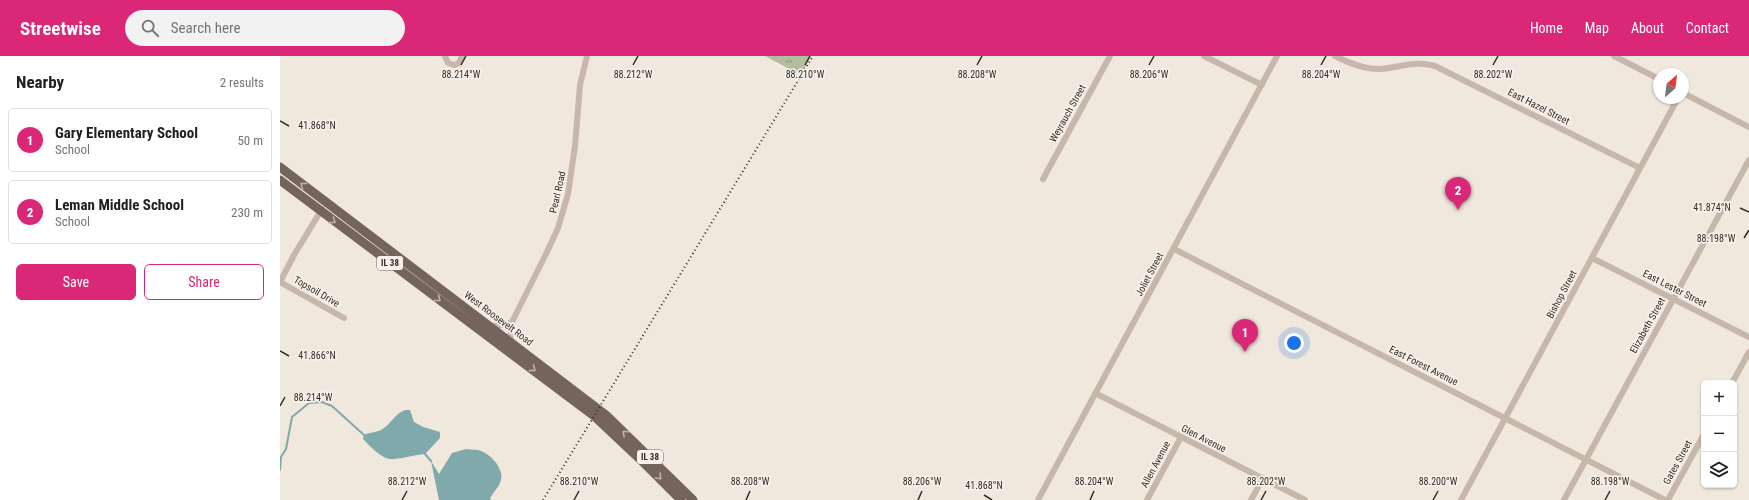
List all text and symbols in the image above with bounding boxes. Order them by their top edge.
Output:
search box [125,10,405,46]
text: Streetwise [20,17,101,40]
icon: search [139,17,161,39]
text: Search here [171,19,241,37]
text: Home [1530,20,1563,36]
text: Map [1585,20,1609,36]
text: About [1631,20,1664,36]
text: Contact [1686,20,1729,36]
north arrow [1653,68,1689,104]
text: 88.214°W [442,69,481,80]
text: 88.212°W [614,69,653,80]
text: 88.210°W [786,69,825,80]
text: 88.208°W [958,69,997,80]
text: 88.206°W [1130,69,1169,80]
text: 88.204°W [1302,69,1341,80]
text: 88.202°W [1474,69,1513,80]
text: Nearby [16,72,64,92]
text: 2 results [220,75,264,90]
street label: Weyrauch Street [1047,83,1088,144]
street label: East Hazel Street [1506,86,1571,127]
text: 41.868°N [298,120,336,131]
text: Gary Elementary School [55,124,198,142]
text: 1 [27,133,33,148]
text: 50 m [237,133,263,148]
text: School [55,142,90,157]
street label: Pearl Road [547,170,568,214]
pin: 2 [1445,177,1471,210]
one-way arrow [300,182,307,190]
text: Leman Middle School [55,196,184,214]
text: 41.874°N [1693,202,1731,213]
text: 2 [27,205,33,220]
text: 230 m [231,205,263,220]
text: School [55,214,90,229]
one-way arrow [329,216,336,223]
text: 88.198°W [1697,233,1736,244]
street label: Joliet Street [1133,251,1166,298]
road number: IL 38 [377,256,403,270]
button: Save [16,264,136,300]
button: Share [144,264,264,300]
street label: Bishop Street [1544,268,1579,320]
street label: East Lester Street [1641,268,1708,309]
street label: Topsoil Drive [292,274,342,309]
street label: West Roosevelt Road [462,289,535,348]
one-way arrow [433,294,440,301]
street label: Elizabeth Street [1628,295,1667,355]
pin: 1 [1232,319,1258,352]
your location [1284,333,1304,353]
street label: East Forest Avenue [1388,343,1460,388]
text: 41.866°N [298,350,336,361]
one-way arrow [528,364,535,371]
map controls [1701,380,1737,488]
button: + [1701,380,1737,416]
text: 88.214°W [294,392,333,403]
button: − [1701,416,1737,452]
street label: Glen Avenue [1180,422,1228,455]
one-way arrow [623,431,630,438]
street label: Gates Street [1661,438,1694,486]
street label: Allen Avenue [1139,439,1172,489]
road number: IL 38 [637,450,663,464]
button: layers [1701,452,1737,488]
one-way arrow [654,472,662,480]
text: 88.212°W [388,476,427,487]
text: 88.210°W [560,476,599,487]
text: 88.208°W [731,476,770,487]
text: 88.206°W [903,476,942,487]
text: 88.204°W [1075,476,1114,487]
text: 88.202°W [1247,476,1286,487]
text: 88.200°W [1419,476,1458,487]
text: 88.198°W [1591,476,1630,487]
text: 41.868°N [965,480,1003,491]

